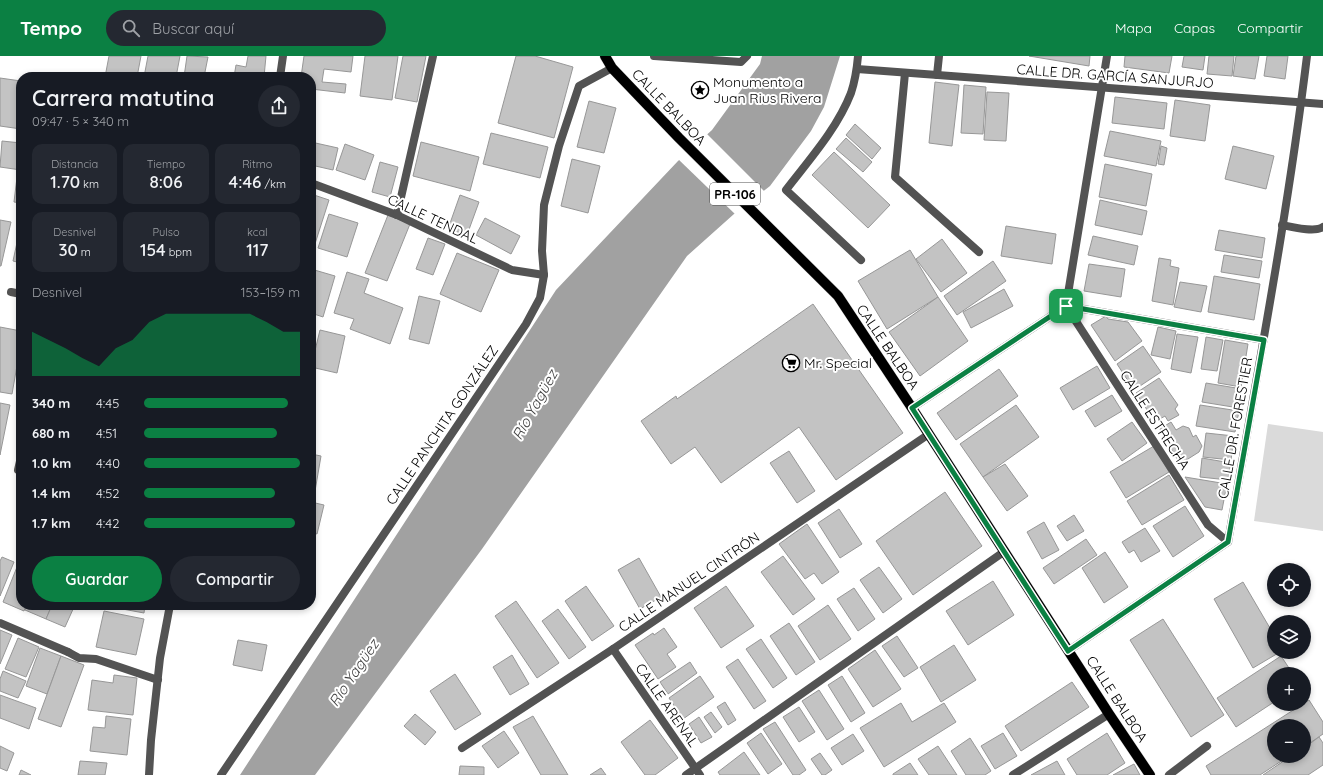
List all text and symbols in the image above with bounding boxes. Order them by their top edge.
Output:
search box [106,10,386,46]
text: Tempo [20,16,82,40]
icon: search [120,17,142,39]
text: Buscar aquí [152,19,234,38]
text: Mapa [1115,19,1152,37]
text: Capas [1174,19,1215,37]
text: Compartir [1237,19,1303,37]
street label: CALLE DR. GARCÍA SANJURJO [1016,60,1214,92]
street label: CALLE BALBOA [628,65,710,149]
place label: Monumento a Juan Rius Rivera [713,73,821,107]
place icon: Monumento a Juan Rius Rivera [690,80,710,100]
text: Carrera matutina [32,84,214,112]
button: share [258,85,300,127]
text: 09:47 · 5 × 340 m [32,113,129,129]
text: Distancia [51,157,98,171]
text: Tiempo [147,157,185,171]
text: Ritmo [242,157,272,171]
text: 1.70 [50,171,80,192]
text: 8:06 [149,171,183,192]
text: 4:46 [229,171,261,192]
text: km [80,177,99,191]
text: /km [261,177,286,191]
road number: PR-106 [710,183,760,205]
street label: CALLE TENDAL [385,190,482,248]
text: Desnivel [53,225,96,239]
text: Pulso [152,225,180,239]
text: kcal [247,225,268,239]
text: 30 [58,239,78,260]
text: 154 [140,239,166,260]
text: 117 [246,239,268,260]
text: m [78,245,91,259]
text: bpm [166,245,192,259]
text: Desnivel [32,284,82,300]
text: 153–159 m [241,284,300,300]
pin [1049,289,1083,323]
icon: arrive [1055,295,1077,317]
street label: CALLE BALBOA [853,301,923,393]
street label: CALLE PANCHITA GONZÁLEZ [382,342,502,508]
supermarket icon: Mr. Special [781,353,801,373]
place label: Mr. Special [804,354,872,372]
street label: CALLE DR. FORESTIER [1214,356,1256,500]
water label: Río Yagüez [508,365,562,443]
street label: CALLE ESTRECHA [1116,367,1194,473]
text: 340 m [32,395,70,411]
text: 4:45 [96,395,119,411]
text: 680 m [32,425,70,441]
text: 4:51 [96,425,117,441]
text: 1.0 km [32,455,71,471]
text: 4:40 [96,455,120,471]
text: 1.4 km [32,485,71,501]
text: 4:52 [96,485,120,501]
text: 1.7 km [32,515,70,531]
text: 4:42 [96,515,119,531]
street label: CALLE MANUEL CINTRÓN [615,528,763,636]
button: Guardar [32,556,162,602]
button: Compartir [170,556,300,602]
map controls [1267,563,1311,763]
button: locate [1267,563,1311,607]
button: layers [1267,615,1311,659]
water label: Río Yagüez [324,634,384,710]
street label: CALLE BALBOA [1082,652,1152,746]
street label: CALLE ARENAL [632,660,703,751]
button: + [1267,667,1311,711]
button: − [1267,719,1311,763]

